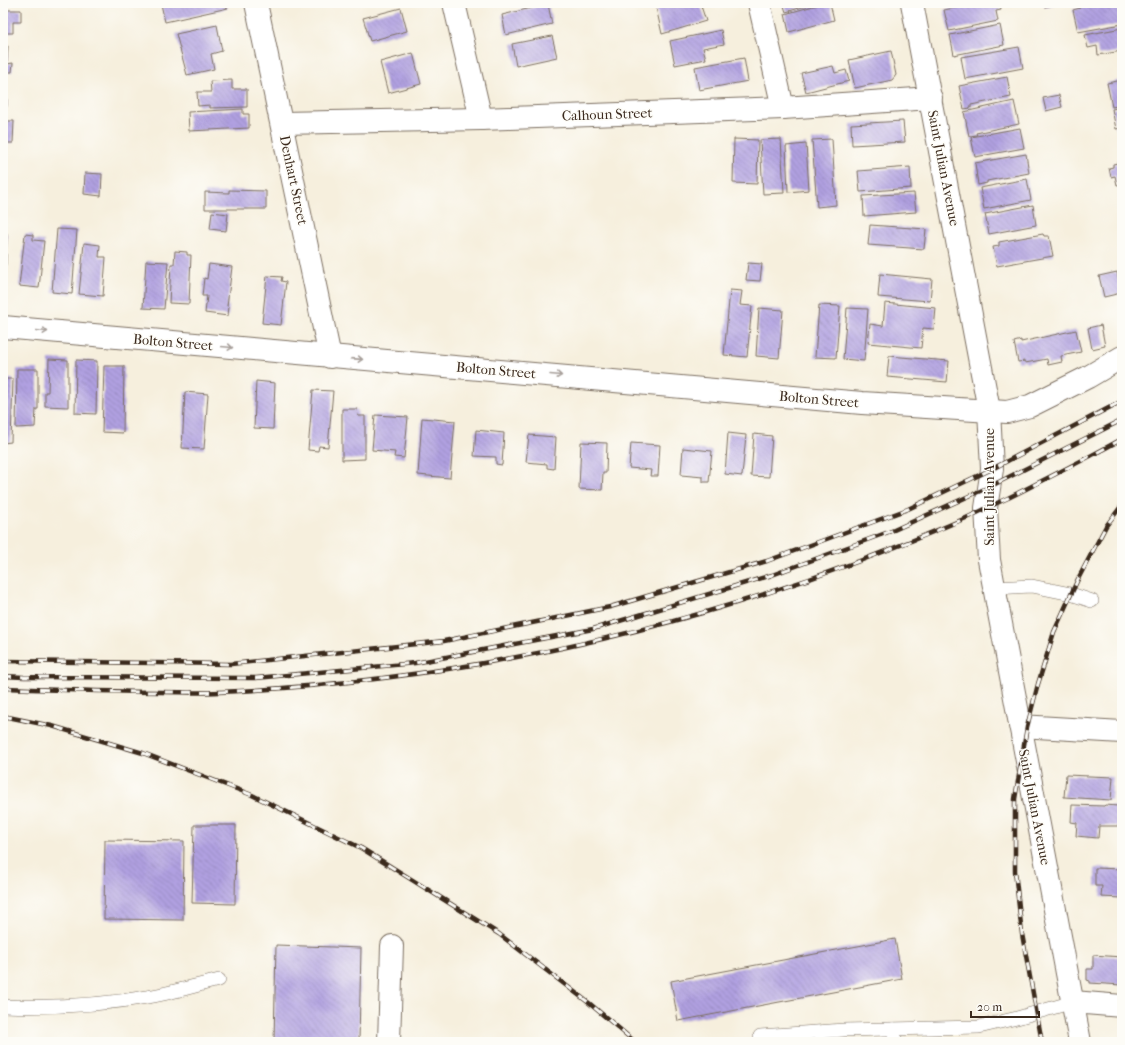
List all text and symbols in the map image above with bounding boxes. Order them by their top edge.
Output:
street label: Calhoun Street [561,104,653,125]
street label: Saint Julian Avenue [924,109,963,228]
street label: Denhart Street [276,134,311,226]
one-way arrow [35,327,48,334]
street label: Bolton Street [132,331,214,354]
one-way arrow [220,344,233,351]
one-way arrow [350,355,363,362]
street label: Bolton Street [455,359,537,382]
one-way arrow [549,372,562,379]
street label: Bolton Street [778,388,860,411]
street label: Saint Julian Avenue [981,428,998,546]
street label: Saint Julian Avenue [1015,748,1054,867]
scale bar [971,993,1039,1019]
text: 20 m [977,1000,1002,1014]

